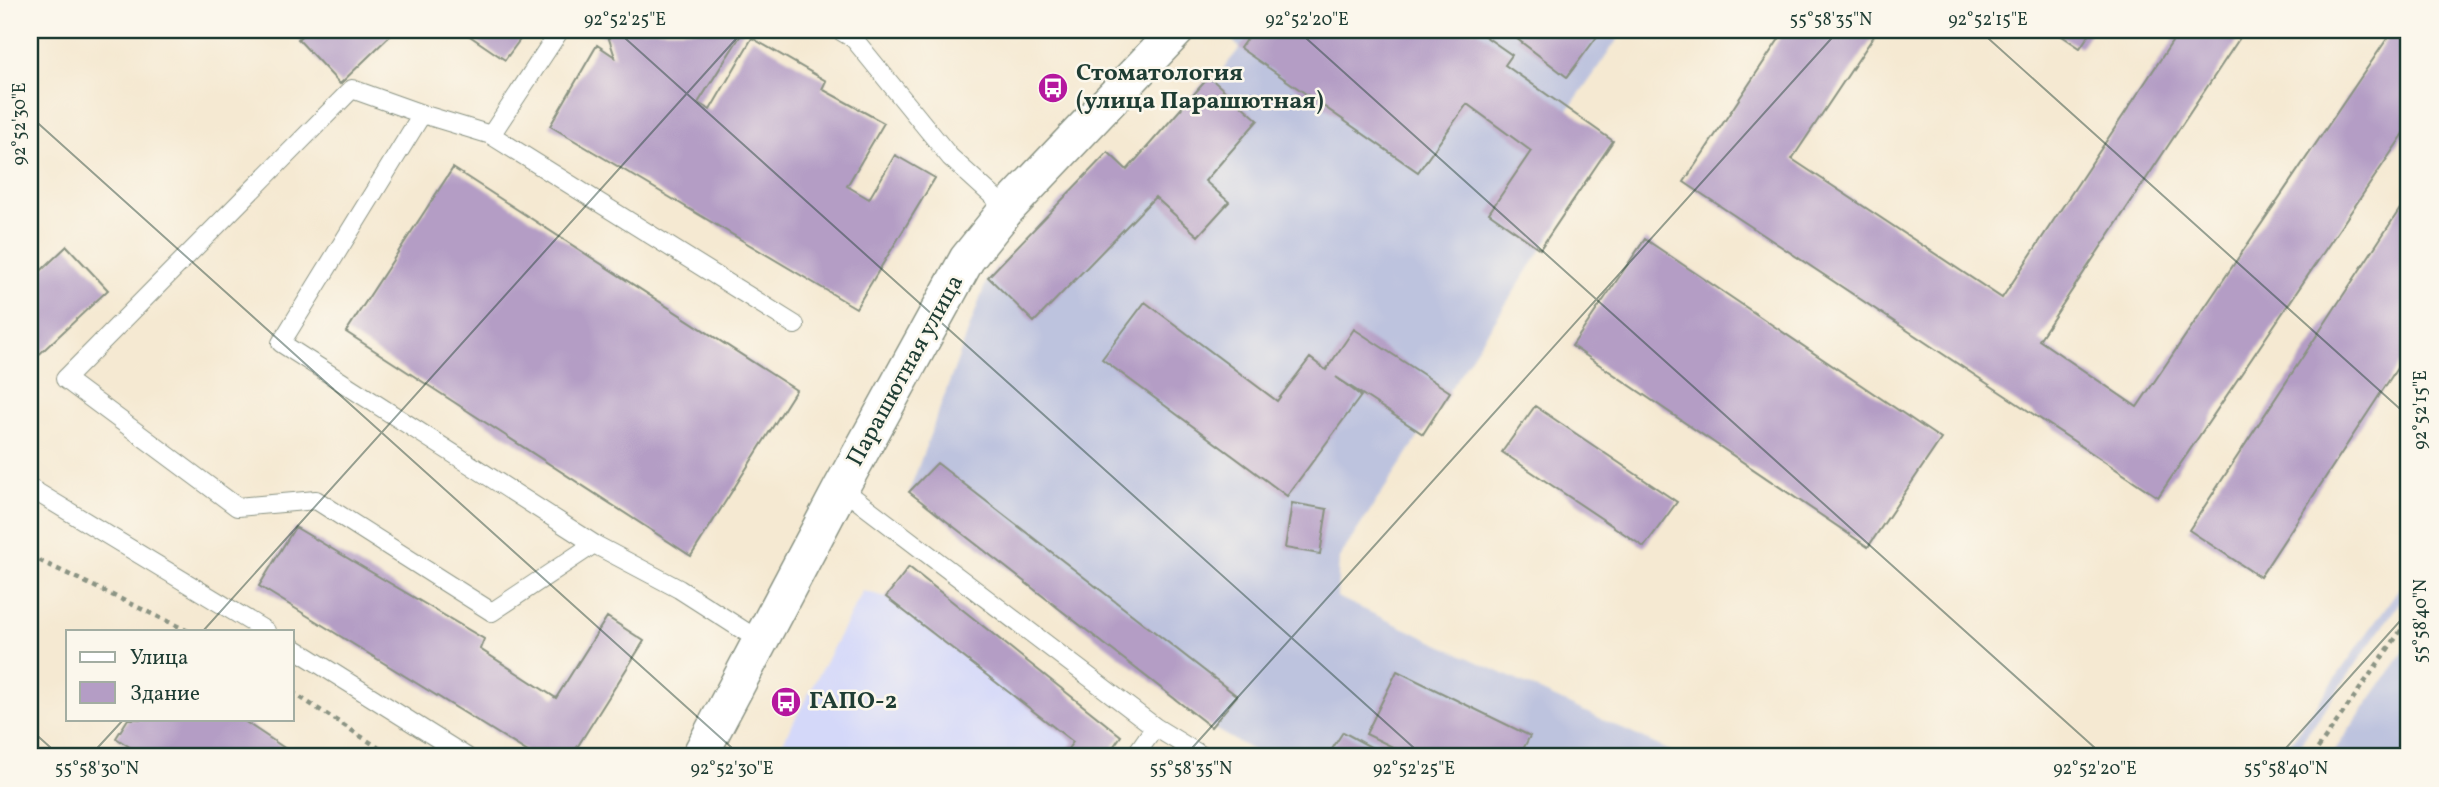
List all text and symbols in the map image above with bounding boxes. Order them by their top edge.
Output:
text: 92°52'25"E [584,8,666,33]
text: 92°52'20"E [1265,8,1349,33]
text: 55°58'35"N [1790,8,1872,33]
text: 92°52'15"E [1948,8,2028,33]
place label: Стоматология (улица Парашютная) [1076,57,1324,119]
bus stop icon: Стоматология (улица Парашютная) [1036,71,1070,105]
text: 92°52'30"E [8,82,33,166]
street label: Парашютная улица [839,269,973,473]
text: 92°52'15"E [2409,370,2434,450]
text: 55°58'40"N [2409,579,2434,663]
legend [66,630,294,720]
text: Улица [130,644,188,673]
text: Здание [130,680,200,709]
bus stop icon: ГАПО-2 [769,685,803,719]
place label: ГАПО-2 [809,685,897,719]
text: 55°58'30"N [55,757,139,782]
text: 92°52'30"E [690,757,774,782]
text: 55°58'35"N [1150,757,1232,782]
text: 92°52'25"E [1373,757,1455,782]
text: 92°52'20"E [2053,757,2137,782]
text: 55°58'40"N [2244,757,2328,782]

